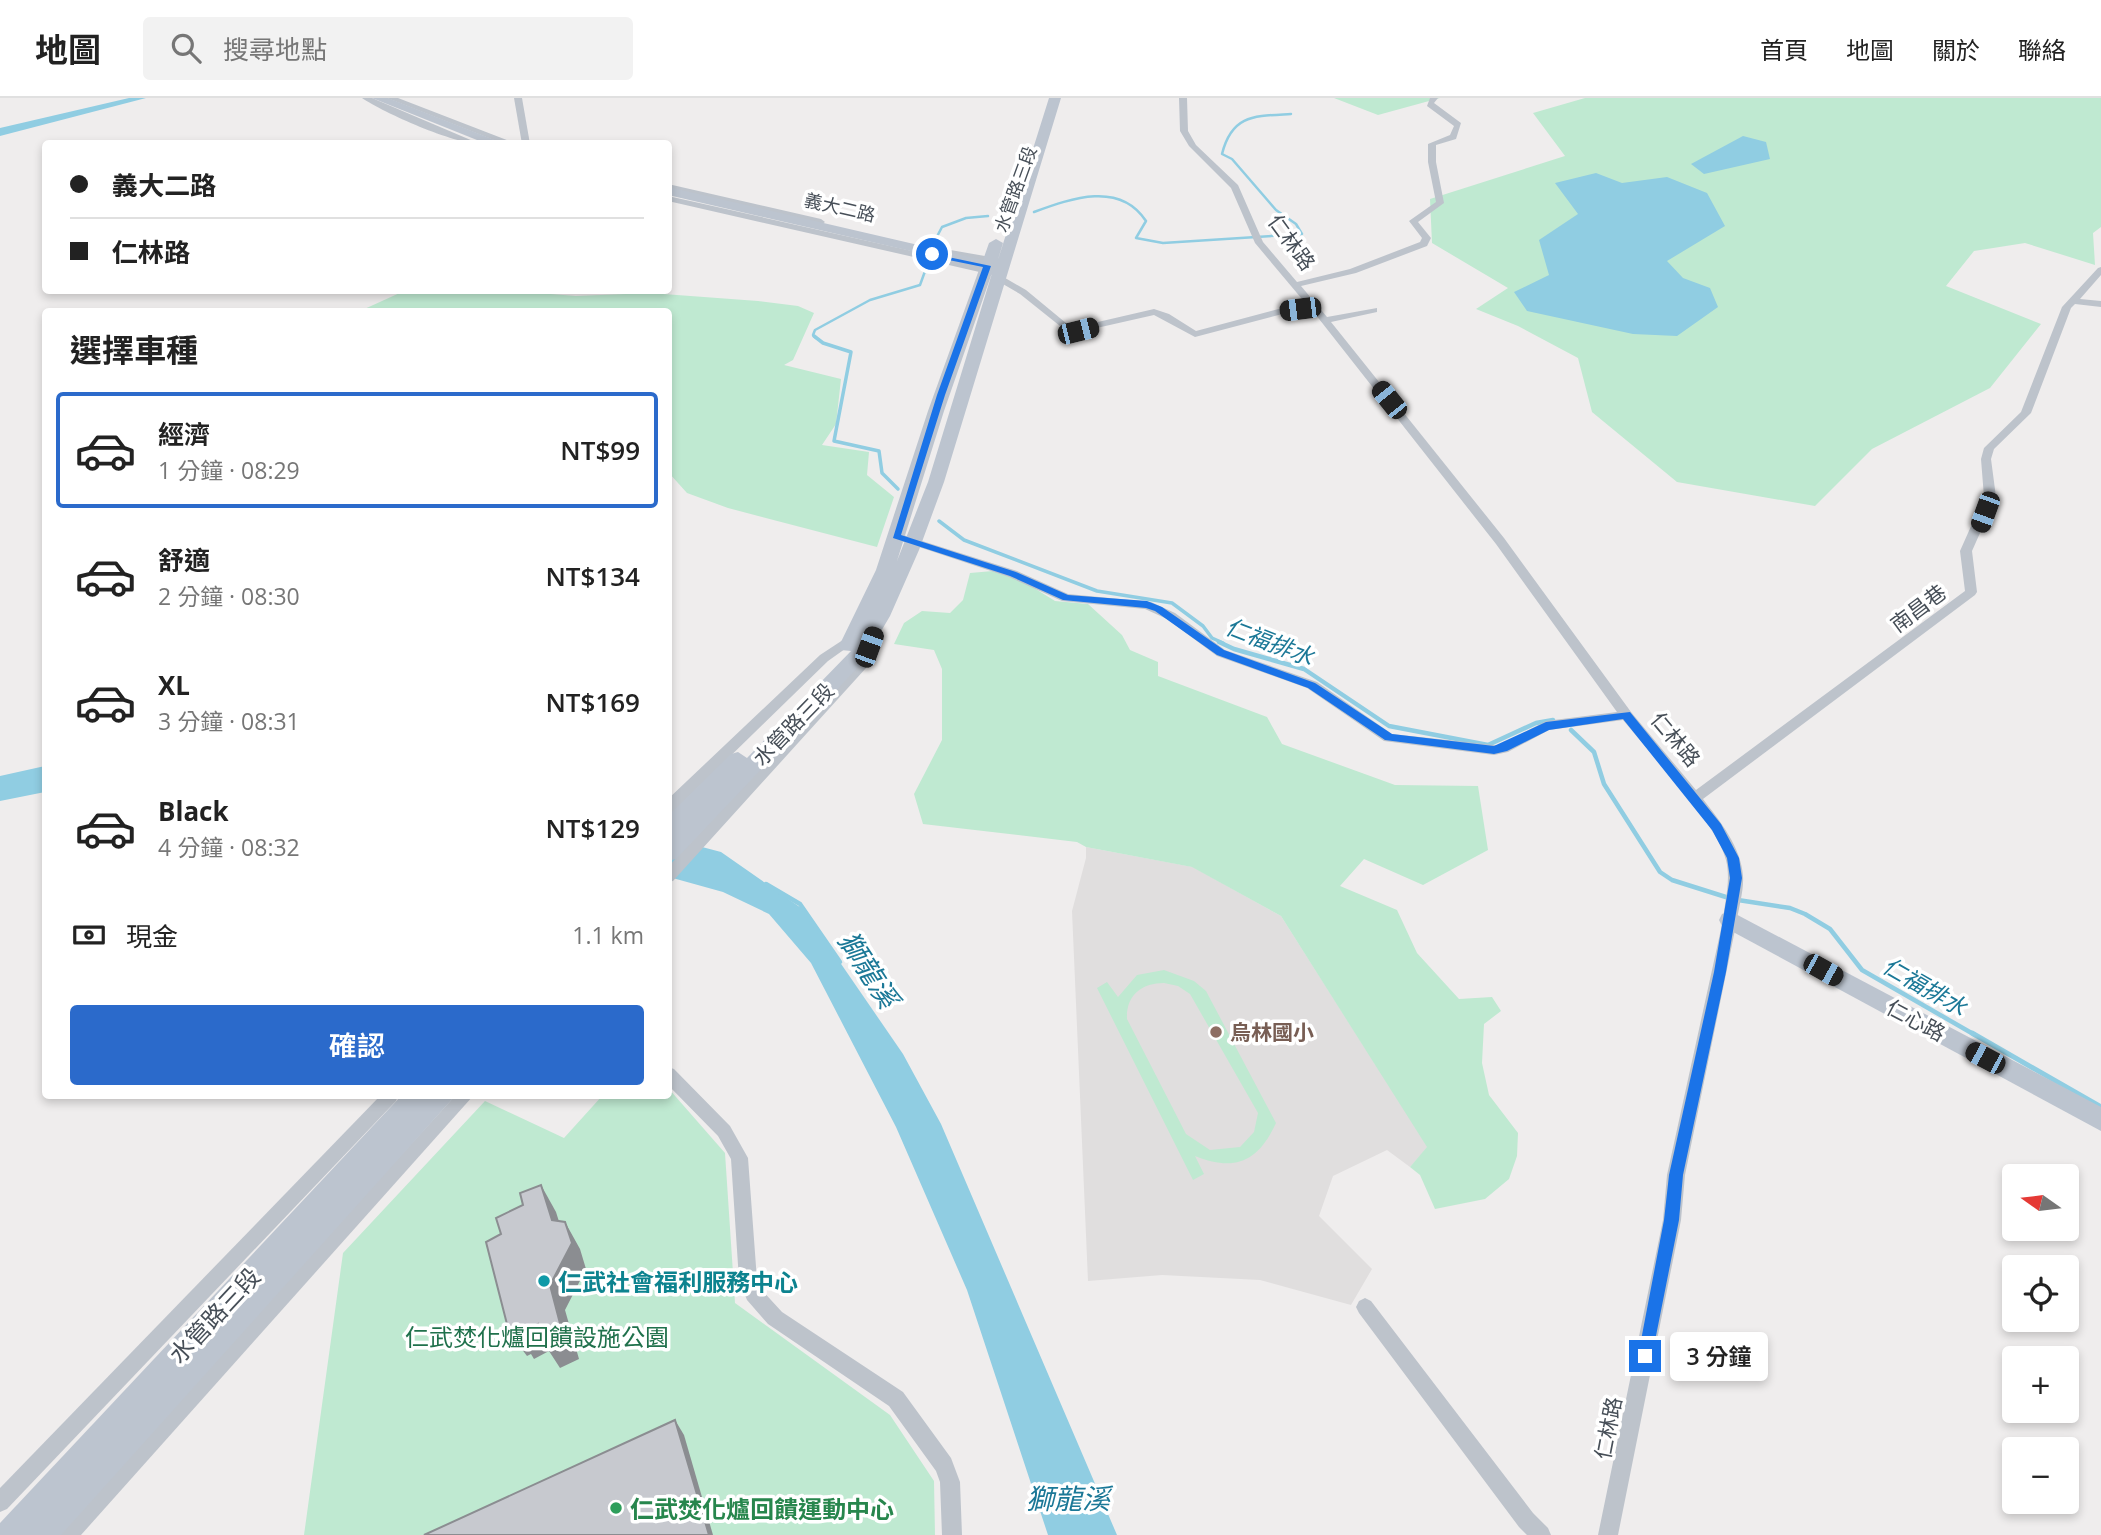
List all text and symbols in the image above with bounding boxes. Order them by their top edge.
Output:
search box [143,17,633,80]
text: 地圖 [35,27,101,72]
icon: search [167,29,205,67]
text: 搜尋地點 [223,31,327,67]
text: 首頁 [1760,33,1808,66]
text: 地圖 [1846,33,1894,66]
text: 關於 [1932,33,1980,66]
text: 聯絡 [2018,33,2066,66]
street label: 水管路三段 [988,143,1042,235]
text: 義大二路 [112,167,216,203]
street label: 義大二路 [802,187,878,227]
street label: 仁林路 [1262,208,1322,276]
text: 仁林路 [112,234,190,270]
route start [916,238,948,270]
car [1278,296,1323,322]
car [1056,316,1101,346]
text: 選擇車種 [70,328,198,371]
car [1368,377,1411,423]
text: 經濟 [158,416,210,452]
icon: car [74,419,137,482]
text: NT$99 [560,432,640,468]
text: 1 分鐘 · 08:29 [158,454,300,486]
car [1968,489,2003,535]
text: 舒適 [158,542,210,578]
icon: car [74,545,137,608]
text: NT$134 [545,558,640,594]
street label: 南昌巷 [1884,578,1952,638]
text: 2 分鐘 · 08:30 [158,580,300,612]
water label: 仁福排水 [1221,610,1320,673]
car [852,624,887,670]
text: XL [158,667,190,703]
icon: car [74,671,137,734]
street label: 水管路三段 [746,677,840,771]
text: NT$169 [545,684,640,720]
text: 3 分鐘 · 08:31 [158,705,300,737]
street label: 仁林路 [1645,706,1707,772]
text: Black [158,793,229,829]
icon: car [74,797,137,860]
text: NT$129 [545,810,640,846]
text: 4 分鐘 · 08:32 [158,831,300,863]
icon: cash [70,916,108,954]
text: 現金 [126,918,178,954]
text: 1.1 km [572,919,644,951]
water label: 獅龍溪 [830,923,910,1018]
water label: 仁福排水 [1877,949,1974,1023]
car [1800,951,1847,989]
street label: 仁心路 [1882,993,1950,1047]
button: 確認 [70,1005,644,1085]
place label: 烏林國小 [1230,1018,1314,1046]
marker: 烏林國小 [1208,1024,1224,1040]
car [1962,1039,2009,1077]
north arrow [2002,1164,2079,1241]
map controls [2002,1164,2079,1514]
button: locate [2002,1255,2079,1332]
street label: 水管路三段 [161,1260,267,1370]
place label: 仁武社會福利服務中心 [558,1265,798,1298]
marker: 仁武社會福利服務中心 [536,1273,552,1289]
park label: 仁武焚化爐回饋設施公園 [405,1320,669,1353]
callout: 3 分鐘 [1670,1332,1768,1380]
route end [1629,1340,1661,1372]
text: 3 分鐘 [1686,1340,1752,1372]
button: + [2002,1346,2079,1423]
street label: 仁林路 [1588,1394,1628,1462]
button: − [2002,1437,2079,1514]
water label: 獅龍溪 [1026,1479,1114,1517]
place label: 仁武焚化爐回饋運動中心 [630,1492,894,1525]
marker: 仁武焚化爐回饋運動中心 [608,1500,624,1516]

